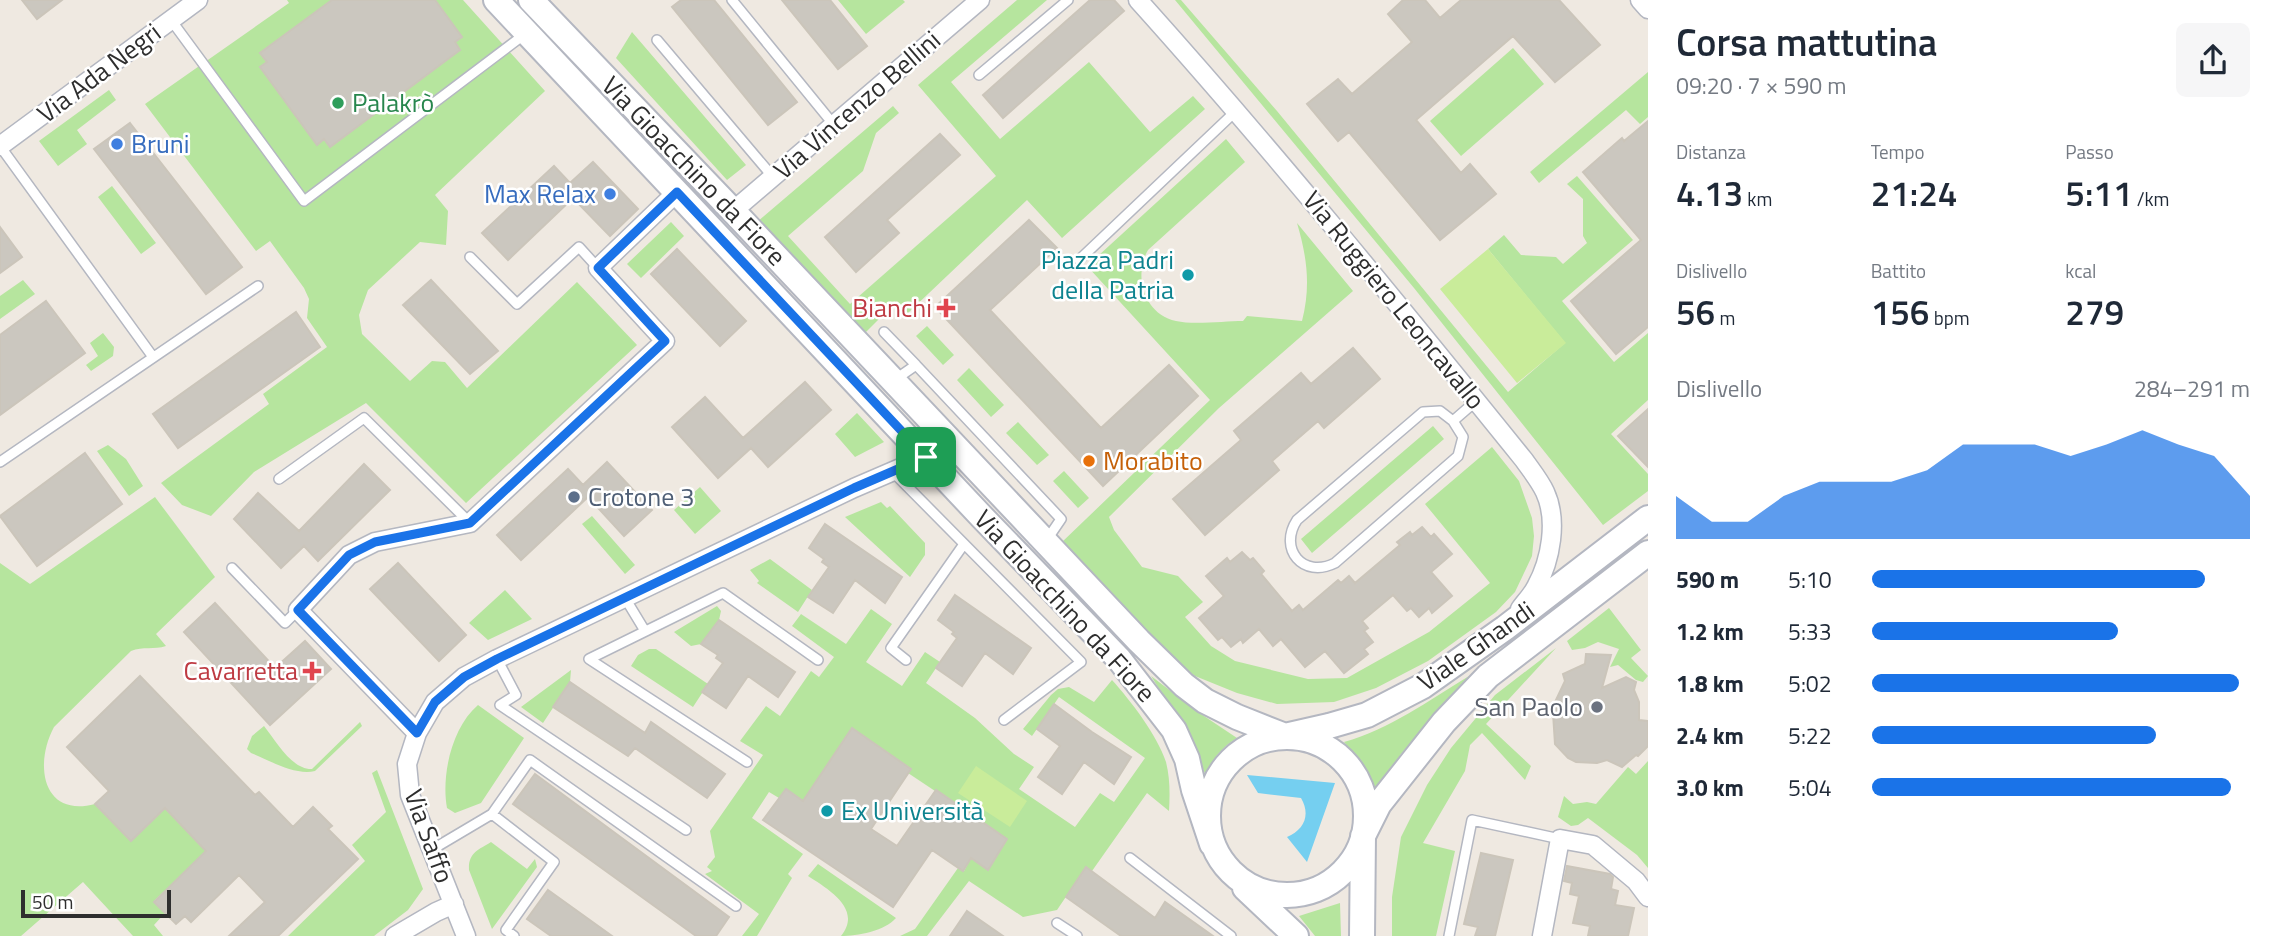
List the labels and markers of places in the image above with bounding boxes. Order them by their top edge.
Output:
place label: Palakrò [352,83,434,122]
marker: Palakrò [330,95,346,111]
place label: Bruni [131,124,189,163]
marker: Bruni [109,136,125,152]
place label: Max Relax [484,174,596,213]
marker: Max Relax [602,186,618,202]
place label: Piazza Padri della Patria [1041,240,1174,309]
marker: Piazza Padri della Patria [1180,267,1196,283]
place label: Bianchi [852,288,932,327]
marker: Bianchi [938,300,954,316]
pin [896,427,956,487]
place label: Morabito [1103,441,1203,480]
marker: Morabito [1081,453,1097,469]
place label: Crotone 3 [588,477,695,516]
marker: Crotone 3 [566,489,582,505]
place label: Cavarretta [184,651,298,690]
marker: Cavarretta [304,663,320,679]
place label: San Paolo [1474,687,1583,726]
marker: San Paolo [1589,699,1605,715]
place label: Ex Università [841,791,984,830]
marker: Ex Università [819,803,835,819]

